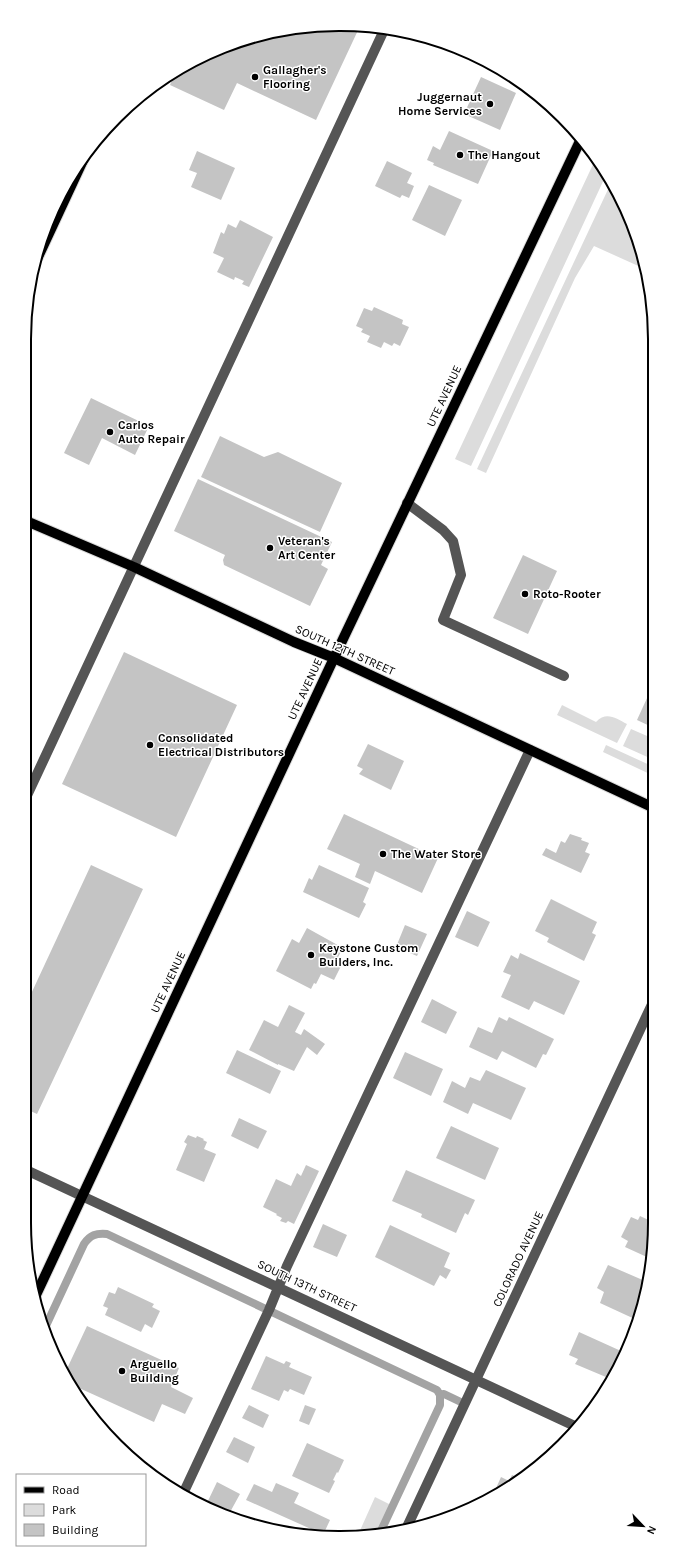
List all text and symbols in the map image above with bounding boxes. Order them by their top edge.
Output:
place label: Gallagher's Flooring [263,63,327,91]
marker: Gallagher's Flooring [250,72,260,82]
place label: Juggernaut Home Services [398,90,482,118]
marker: Juggernaut Home Services [485,99,495,109]
place label: The Hangout [468,148,541,162]
marker: The Hangout [455,150,465,160]
street label: UTE AVENUE [424,363,464,429]
place label: Carlos Auto Repair [118,418,185,446]
marker: Carlos Auto Repair [105,427,115,437]
place label: Veteran's Art Center [278,534,336,562]
marker: Veteran's Art Center [265,543,275,553]
place label: Roto-Rooter [533,587,601,601]
marker: Roto-Rooter [520,589,530,599]
street label: SOUTH 12TH STREET [293,622,397,678]
street label: UTE AVENUE [285,656,325,722]
place label: Consolidated Electrical Distributors [158,731,284,759]
marker: Consolidated Electrical Distributors [145,740,155,750]
place label: The Water Store [391,847,481,861]
marker: The Water Store [378,849,388,859]
place label: Keystone Custom Builders, Inc. [319,941,418,969]
street label: UTE AVENUE [148,949,188,1015]
marker: Keystone Custom Builders, Inc. [306,950,316,960]
street label: COLORADO AVENUE [490,1209,546,1309]
street label: SOUTH 13TH STREET [255,1257,359,1315]
place label: Arguello Building [130,1357,179,1385]
marker: Arguello Building [117,1366,127,1376]
legend [16,1474,146,1546]
text: Road [52,1483,80,1497]
text: Park [52,1503,77,1517]
north arrow [623,1506,663,1546]
text: Building [52,1523,99,1537]
text: N [644,1524,659,1536]

